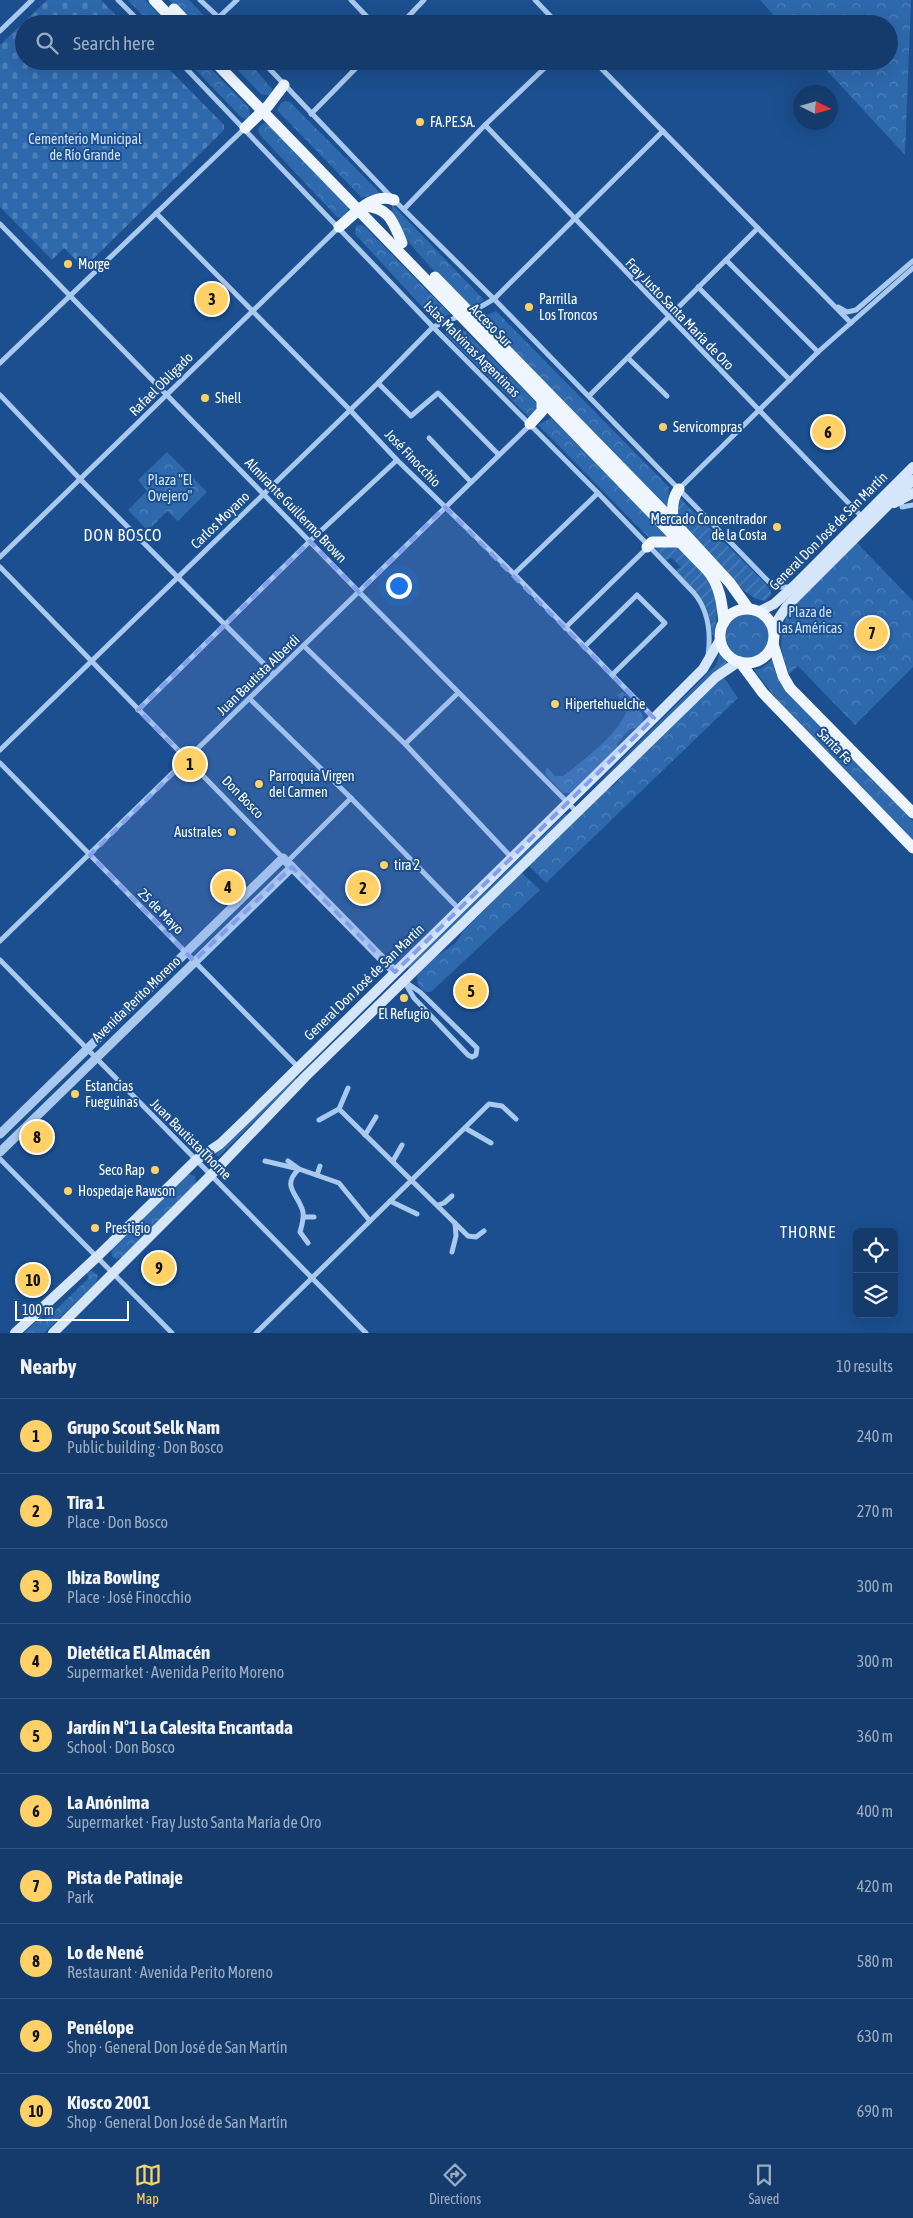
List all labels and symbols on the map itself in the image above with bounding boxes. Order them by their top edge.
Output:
north arrow [793,85,838,130]
place label: FA.PE.SA. [430,114,475,130]
marker: FA.PE.SA. [414,116,426,128]
park label: Cementerio Municipal de Río Grande [28,131,142,163]
street label: Fray Justo Santa María de Oro [622,255,738,373]
place label: Morge [78,256,110,272]
marker: Morge [62,258,74,270]
pin: 3 [196,280,228,318]
place label: Parrilla Los Troncos [539,291,597,323]
street label: Islas Malvinas Argentinas [421,298,523,400]
street label: Acceso Sur [467,300,516,351]
marker: Parrilla Los Troncos [523,301,535,313]
street label: Rafael Obligado [126,349,196,419]
place label: Shell [215,390,242,406]
marker: Shell [199,392,211,404]
pin: 6 [812,413,844,451]
place label: Servicompras [673,419,742,435]
marker: Servicompras [657,421,669,433]
street label: José Finocchio [382,426,444,490]
street label: Almirante Guillermo Brown [242,454,350,566]
street label: General Don José de San Martín [766,469,890,593]
park label: Plaza "El Ovejero" [148,472,193,504]
street label: Carlos Moyano [187,488,253,552]
place label: Mercado Concentrador de la Costa [651,511,768,543]
marker: Mercado Concentrador de la Costa [771,521,783,533]
district label: DON BOSCO [84,526,162,544]
your location [386,573,412,599]
park label: Plaza de las Américas [778,604,842,636]
pin: 7 [856,614,888,652]
street label: Juan Bautista Alberdi [213,632,303,718]
place label: Hipertehuelche [565,696,645,712]
marker: Hipertehuelche [549,698,561,710]
street label: Santa Fe [814,725,856,767]
pin: 1 [174,745,206,783]
place label: Parroquia Virgen del Carmen [269,768,355,800]
street label: Don Bosco [219,772,267,822]
marker: Parroquia Virgen del Carmen [253,778,265,790]
place label: Australes [174,824,222,840]
marker: Australes [226,826,238,838]
place label: tira 2 [394,857,420,873]
marker: tira 2 [378,859,390,871]
pin: 4 [212,868,244,906]
pin: 2 [347,869,379,907]
street label: 25 de Mayo [135,885,187,937]
street label: General Don José de San Martín [301,921,427,1043]
street label: Avenida Perito Moreno [89,953,183,1045]
pin: 5 [455,972,487,1010]
marker: El Refugio [398,992,410,1004]
place label: El Refugio [378,1006,430,1022]
place label: Estancias Fueguinas [85,1078,138,1110]
marker: Estancias Fueguinas [69,1088,81,1100]
street label: Juan Bautista Thorne [147,1095,235,1183]
pin: 8 [21,1118,53,1156]
place label: Seco Rap [99,1162,145,1178]
marker: Seco Rap [149,1164,161,1176]
place label: Hospedaje Rawson [78,1183,175,1199]
marker: Hospedaje Rawson [62,1185,74,1197]
place label: Prestigio [105,1220,150,1236]
marker: Prestigio [89,1222,101,1234]
district label: THORNE [780,1223,836,1241]
pin: 9 [143,1249,175,1287]
pin: 10 [17,1261,49,1299]
scale bar [15,1298,129,1321]

